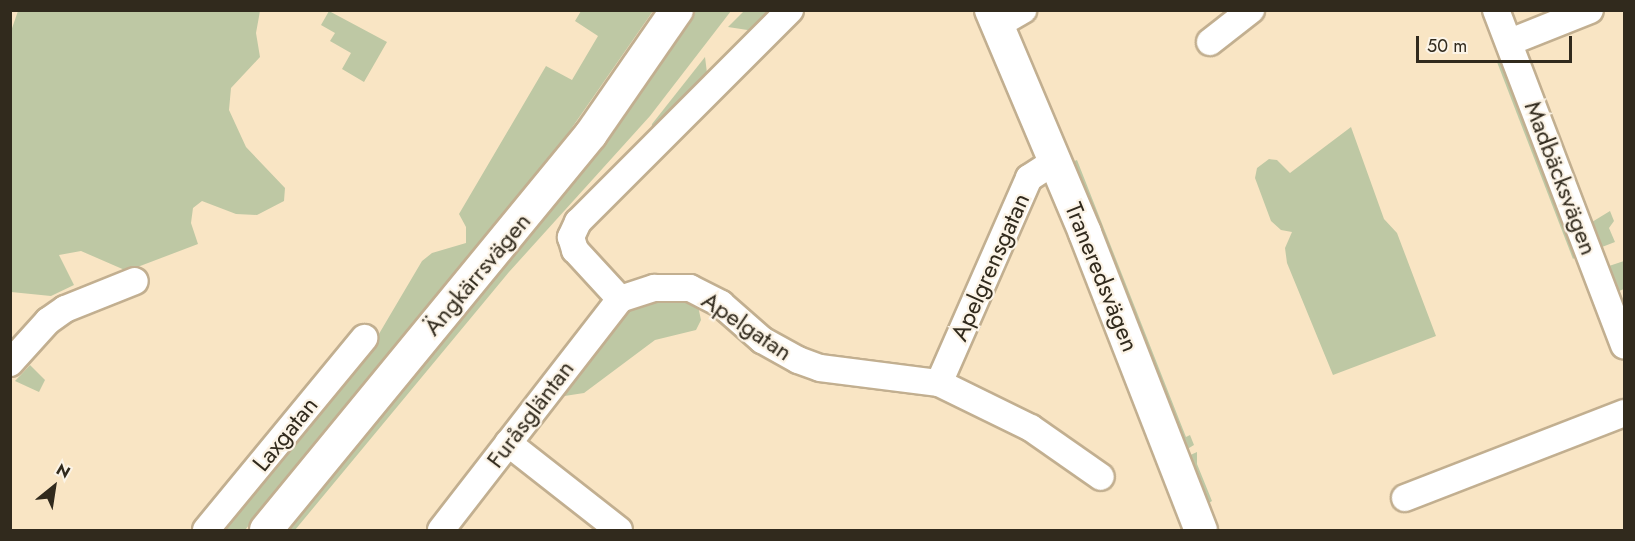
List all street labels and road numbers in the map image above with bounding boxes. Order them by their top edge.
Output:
street label: Madbäcksvägen [1518,97,1604,259]
street label: Apelgrensgatan [945,189,1035,345]
street label: Traneredsvägen [1059,198,1145,356]
street label: Ängkärrsvägen [417,207,537,341]
street label: Apelgatan [696,285,798,367]
street label: Furåsgläntan [480,355,580,473]
street label: Laxgatan [246,391,324,477]

